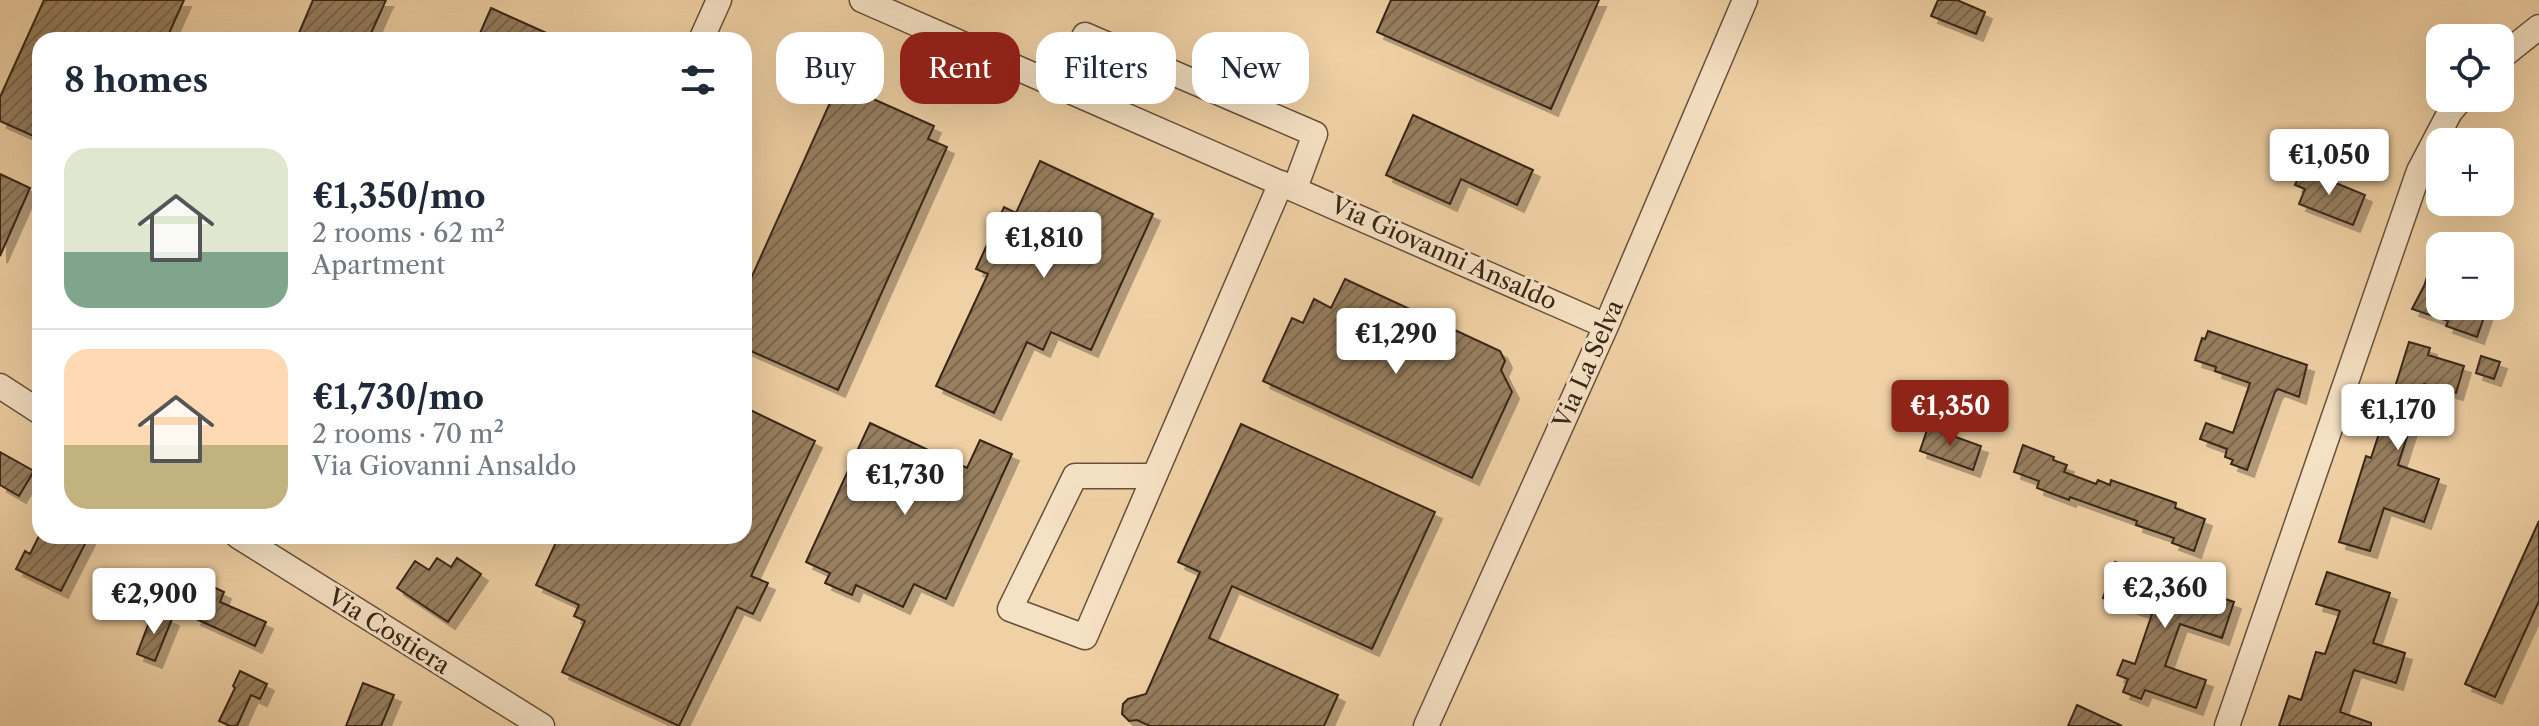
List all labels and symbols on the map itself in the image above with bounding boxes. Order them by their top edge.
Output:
pin: €1,050 [2264,129,2394,197]
street label: Via Giovanni Ansaldo [1326,190,1561,316]
pin: €1,810 [979,212,1109,280]
street label: Via La Selva [1546,295,1629,434]
pin: €1,290 [1331,308,1461,376]
pin: €1,350 [1885,380,2015,448]
pin: €1,170 [2333,384,2463,452]
pin: €1,730 [840,449,970,517]
pin: €2,360 [2100,562,2230,630]
pin: €2,900 [89,568,219,636]
street label: Via Costiera [322,581,456,680]

